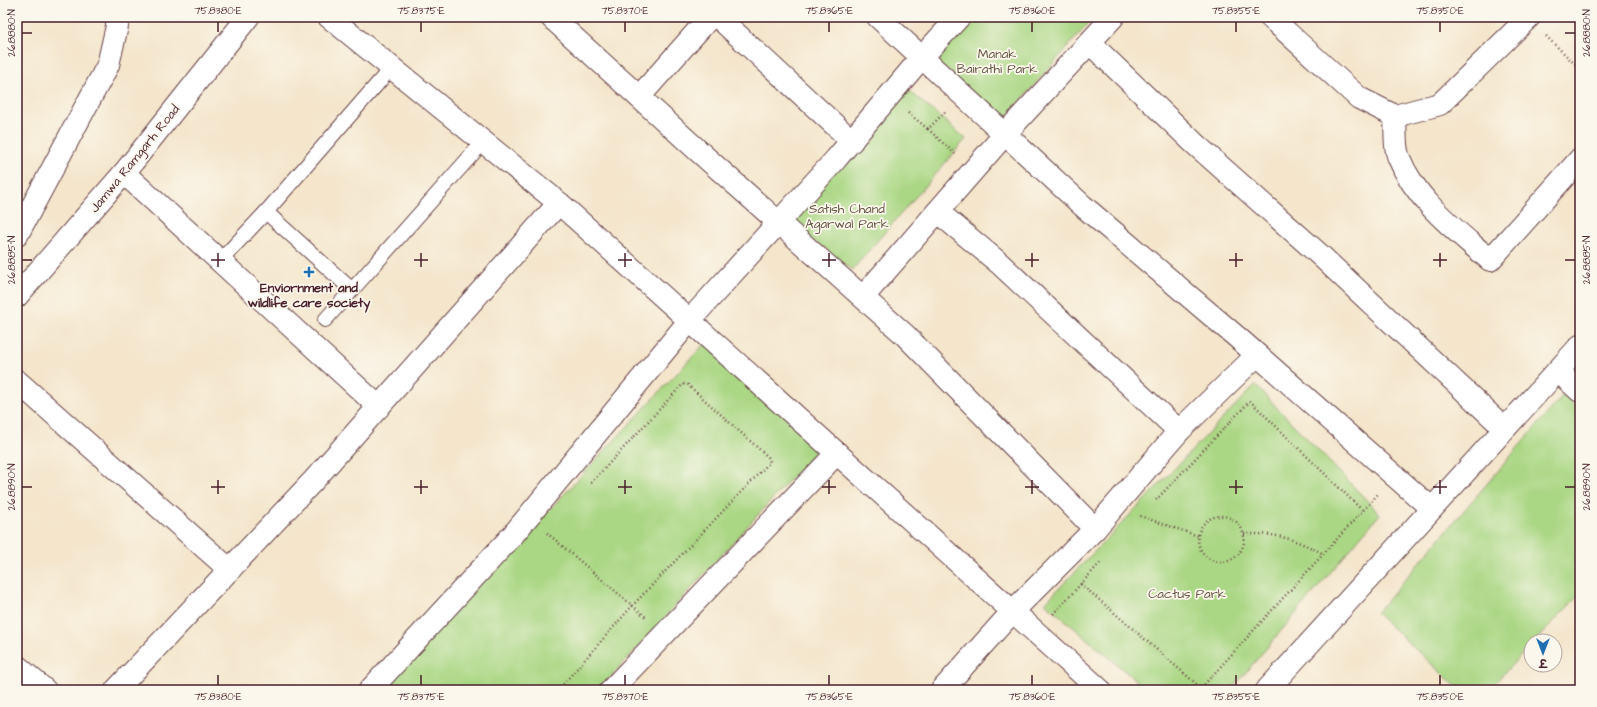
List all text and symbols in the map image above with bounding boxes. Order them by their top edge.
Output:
text: 75.8380°E [194,4,242,18]
text: 75.8375°E [397,4,445,18]
text: 75.8370°E [602,4,648,18]
text: 75.8365°E [805,4,853,18]
text: 75.8360°E [1009,4,1056,18]
text: 75.8355°E [1212,4,1260,18]
text: 75.8350°E [1416,4,1464,18]
text: 26.8880°N [5,9,19,57]
text: 26.8880°N [1580,9,1594,57]
park label: Manak Bairathi Park [957,45,1037,78]
street label: Jamwa Ramgarh Road [86,101,185,217]
park label: Satish Chand Agarwal Park [805,200,889,234]
text: 26.8885°N [5,236,19,284]
text: 26.8885°N [1580,236,1594,284]
marker: Enviornment and wildlife care society [303,266,315,278]
place label: Enviornment and wildlife care society [248,279,371,313]
text: 26.8890°N [5,464,19,510]
text: 26.8890°N [1580,464,1594,510]
park label: Cactus Park [1148,585,1226,603]
north arrow [1523,633,1563,673]
text: उ [1538,655,1548,670]
text: 75.8380°E [194,690,242,704]
text: 75.8375°E [397,690,445,704]
text: 75.8370°E [602,690,648,704]
text: 75.8365°E [805,690,853,704]
text: 75.8360°E [1009,690,1056,704]
text: 75.8355°E [1212,690,1260,704]
text: 75.8350°E [1416,690,1464,704]

